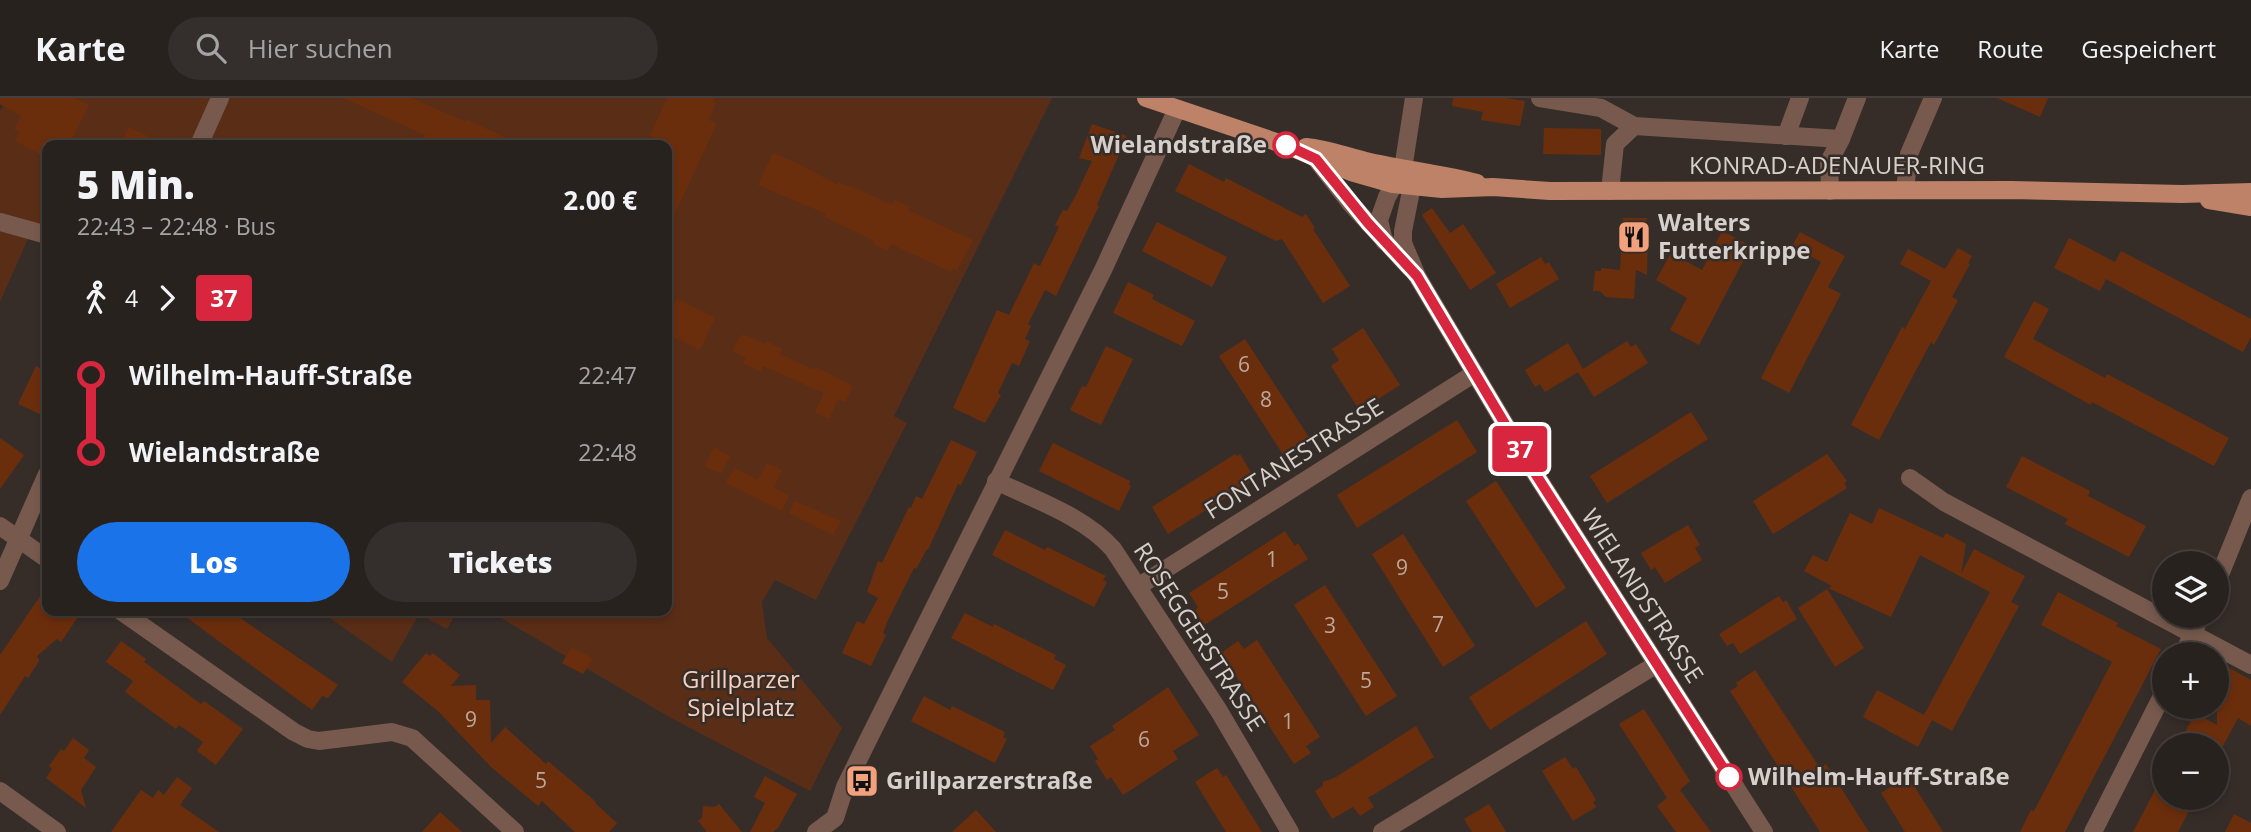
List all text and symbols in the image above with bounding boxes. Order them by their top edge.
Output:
search box [168,17,658,80]
text: Karte [35,26,126,71]
icon: search [192,29,230,67]
text: Hier suchen [248,30,393,66]
text: Karte [1879,32,1939,65]
text: Route [1977,32,2043,65]
text: Gespeichert [2081,32,2216,65]
place label: Wielandstraße [1091,127,1267,160]
marker: Wielandstraße [1273,132,1299,158]
street label: KONRAD-ADENAUER-RING [1689,148,1985,181]
text: 5 Min. [77,158,195,210]
text: 2.00 € [563,182,637,218]
place label: Walters Futterkrippe [1658,205,1811,266]
text: 22:43 – 22:48 · Bus [77,210,276,242]
restaurant icon: Walters Futterkrippe [1615,218,1653,256]
icon: walk [77,279,115,317]
icon: forward [148,279,186,317]
text: 37 [210,281,238,314]
text: 4 [125,282,138,314]
house number: 6 [1238,350,1250,378]
text: Wilhelm-Hauff-Straße [129,357,412,393]
text: 22:47 [578,359,637,391]
house number: 8 [1260,385,1272,413]
street label: FONTANESTRASSE [1198,389,1389,526]
line badge: 37 [1488,426,1552,472]
text: 37 [1506,432,1534,465]
text: Wielandstraße [129,434,320,470]
text: 22:48 [578,436,637,468]
street label: WIELANDSTRASSE [1575,502,1712,689]
button: Los [77,522,350,602]
button: Tickets [364,522,637,602]
street label: ROSEGGERSTRASSE [1127,535,1274,737]
house number: 1 [1266,545,1278,573]
map controls [2152,551,2229,810]
button: layers [2152,551,2229,628]
house number: 9 [1396,553,1408,581]
house number: 5 [1217,577,1229,605]
house number: 7 [1432,610,1444,638]
house number: 3 [1324,611,1336,639]
button: + [2152,642,2229,719]
park label: Grillparzer Spielplatz [682,662,800,723]
house number: 5 [1360,666,1372,694]
house number: 9 [465,705,477,733]
house number: 1 [1282,707,1294,735]
house number: 6 [1138,725,1150,753]
button: − [2152,733,2229,810]
place label: Wilhelm-Hauff-Straße [1748,759,2010,792]
bus stop icon: Grillparzerstraße [843,762,881,800]
place label: Grillparzerstraße [886,763,1093,796]
marker: Wilhelm-Hauff-Straße [1716,764,1742,790]
house number: 5 [535,766,547,794]

